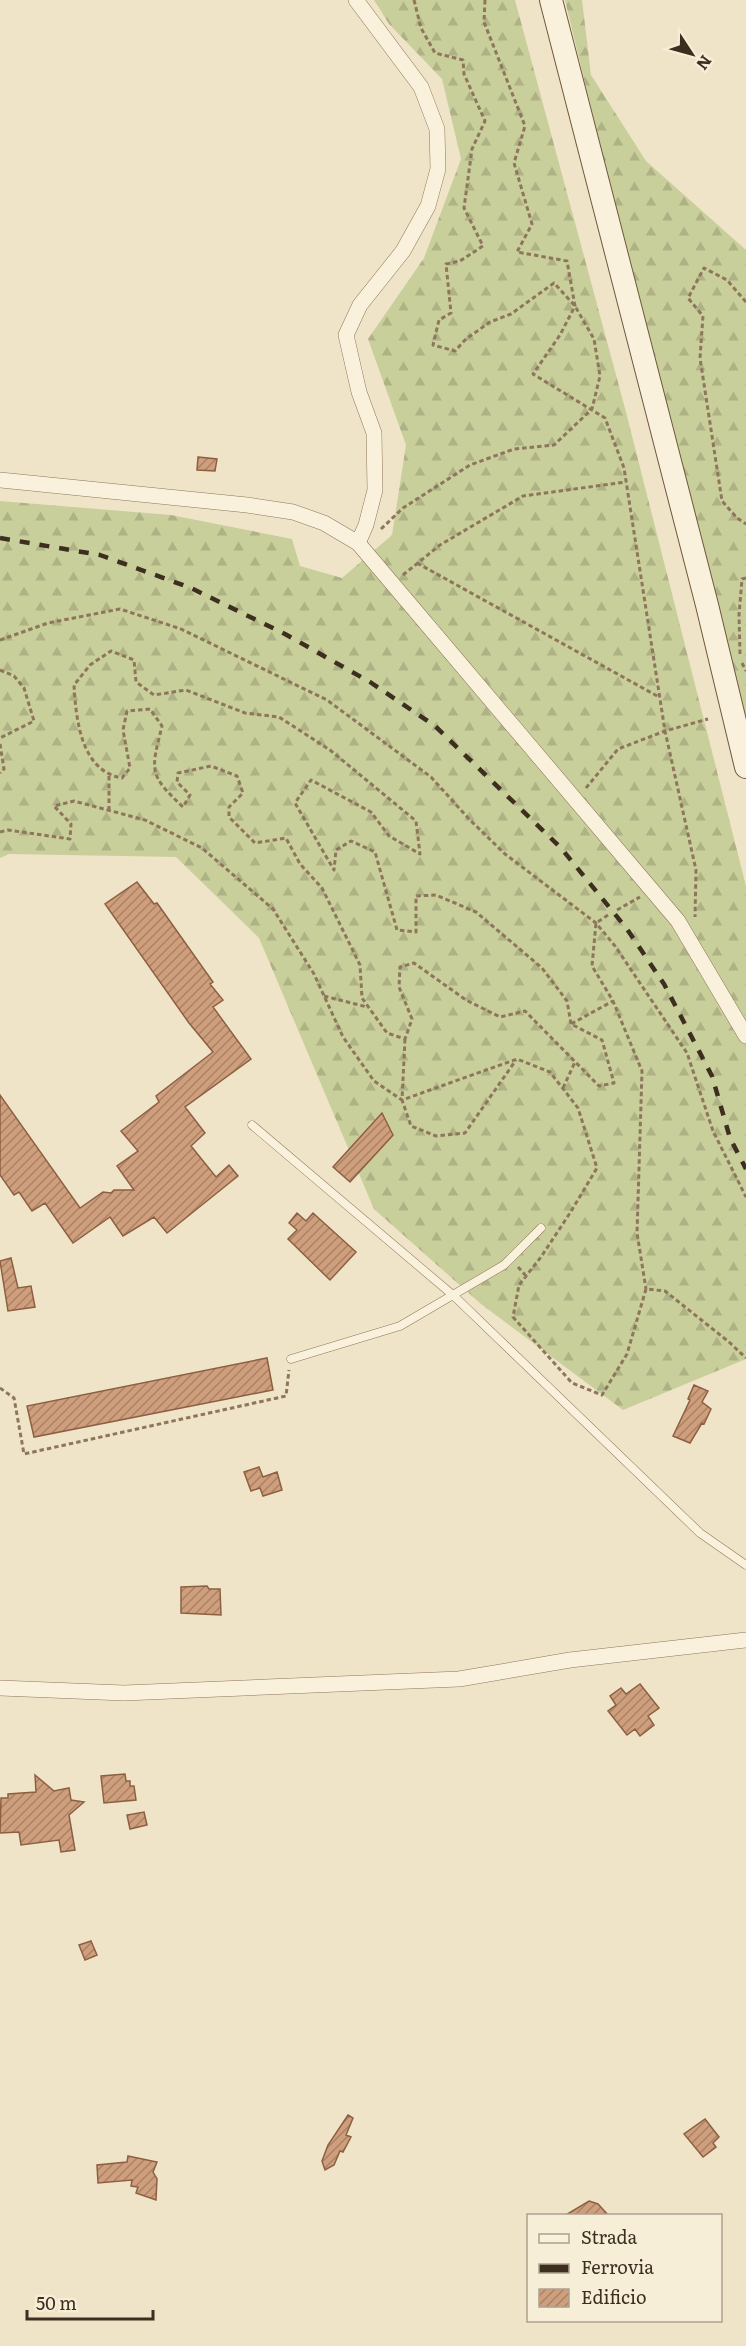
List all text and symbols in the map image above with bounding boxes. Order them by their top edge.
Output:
north arrow [662,24,722,84]
text: N [691,51,719,76]
legend [527,2214,722,2322]
text: Strada [581,2223,638,2250]
text: Ferrovia [581,2253,654,2280]
scale bar [27,2283,153,2321]
text: Edificio [581,2283,647,2310]
text: 50 m [36,2289,77,2316]

